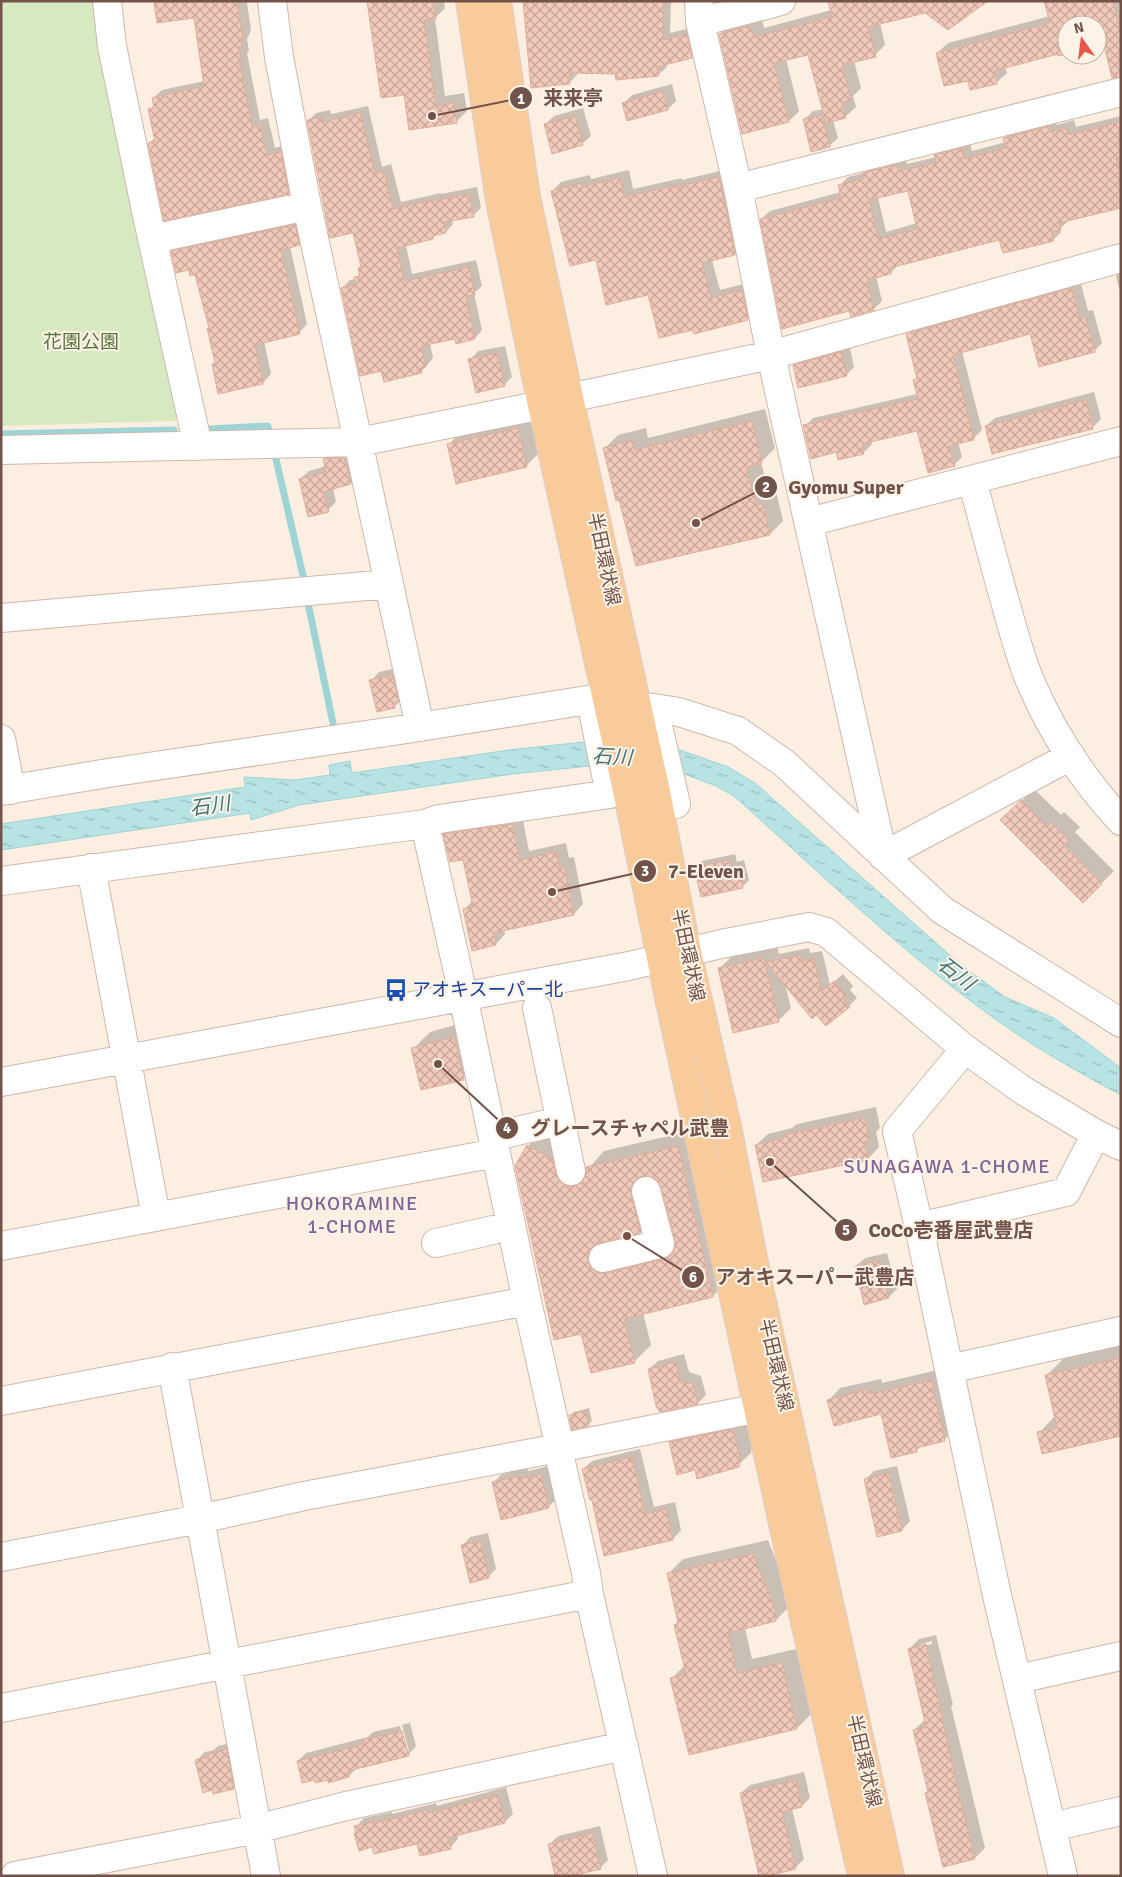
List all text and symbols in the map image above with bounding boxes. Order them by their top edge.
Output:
north arrow [1057,15,1107,65]
text: N [1072,18,1086,37]
callout: 来来亭 [508,81,613,116]
text: 来来亭 [543,86,603,111]
text: 1 [517,90,525,108]
park label: 花園公園 [43,330,119,354]
callout: Gyomu Super [754,470,914,505]
text: Gyomu Super [788,475,904,500]
text: 2 [762,478,770,496]
street label: 半田環状線 [582,510,626,608]
water label: 石川 [591,743,635,771]
water label: 石川 [188,791,234,821]
callout: 7-Eleven [633,853,754,888]
text: 7-Eleven [668,859,744,884]
text: 3 [641,862,649,880]
street label: 半田環状線 [666,906,710,1004]
water label: 石川 [933,952,981,997]
bus stop icon: アオキスーパー北 [383,977,409,1003]
place label: アオキスーパー北 [412,978,563,1002]
callout: グレースチャペル武豊 [495,1111,740,1146]
text: グレースチャペル武豊 [531,1116,729,1141]
text: 4 [503,1119,511,1137]
district label: SUNAGAWA 1-CHOME [844,1154,1050,1179]
district label: HOKORAMINE 1-CHOME [286,1191,418,1239]
callout: CoCo壱番屋武豊店 [834,1213,1044,1248]
text: CoCo壱番屋武豊店 [868,1218,1034,1243]
text: 5 [842,1221,850,1239]
callout: アオキスーパー武豊店 [680,1259,925,1294]
text: アオキスーパー武豊店 [715,1265,915,1290]
text: 6 [689,1268,697,1286]
street label: 半田環状線 [754,1316,798,1414]
street label: 半田環状線 [842,1712,886,1810]

